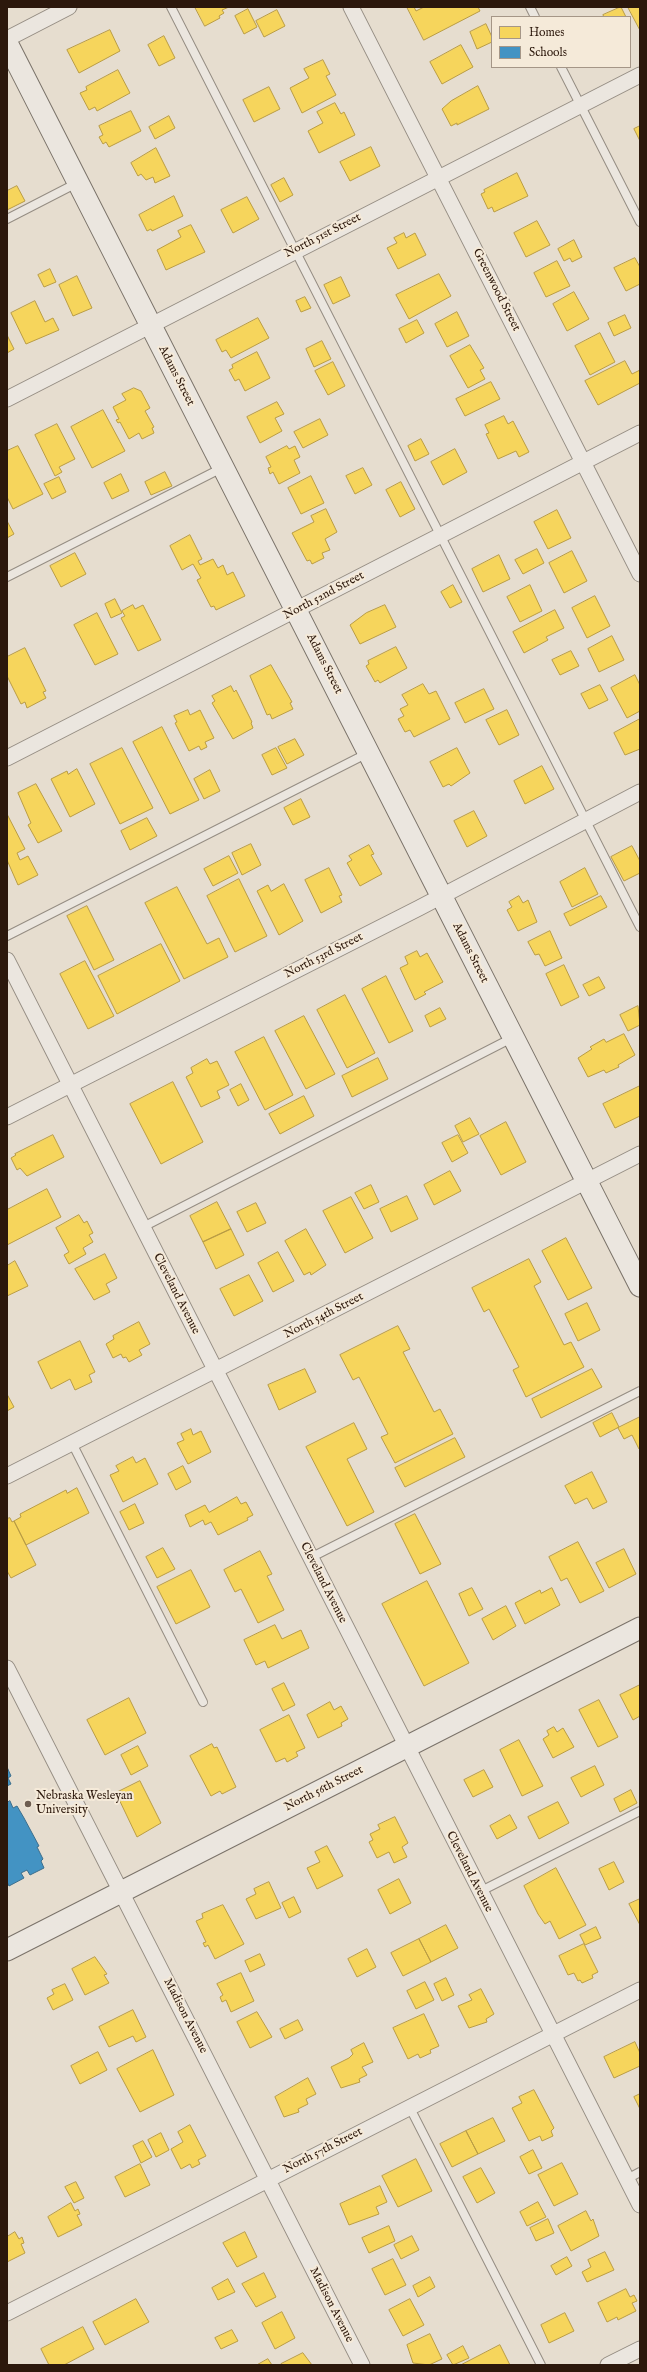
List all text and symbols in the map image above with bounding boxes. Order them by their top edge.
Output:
legend [491,16,631,68]
text: Homes [529,25,565,40]
text: Schools [529,45,567,60]
street label: North 51st Street [282,211,364,261]
street label: Greenwood Street [469,246,523,334]
street label: Adams Street [155,344,197,408]
street label: North 52nd Street [281,569,367,623]
street label: Adams Street [303,632,345,696]
street label: Adams Street [449,921,491,985]
street label: North 53rd Street [282,930,366,982]
street label: Cleveland Avenue [149,1251,203,1337]
street label: North 54th Street [282,1290,366,1342]
street label: Cleveland Avenue [296,1540,350,1626]
street label: North 56th Street [282,1763,366,1815]
place label: Nebraska Wesleyan University [36,1790,133,1818]
marker: Nebraska Wesleyan University [23,1799,33,1809]
street label: Cleveland Avenue [442,1829,496,1915]
street label: Madison Avenue [160,1976,210,2056]
street label: North 57th Street [281,2125,365,2177]
street label: Madison Avenue [306,2265,356,2345]

